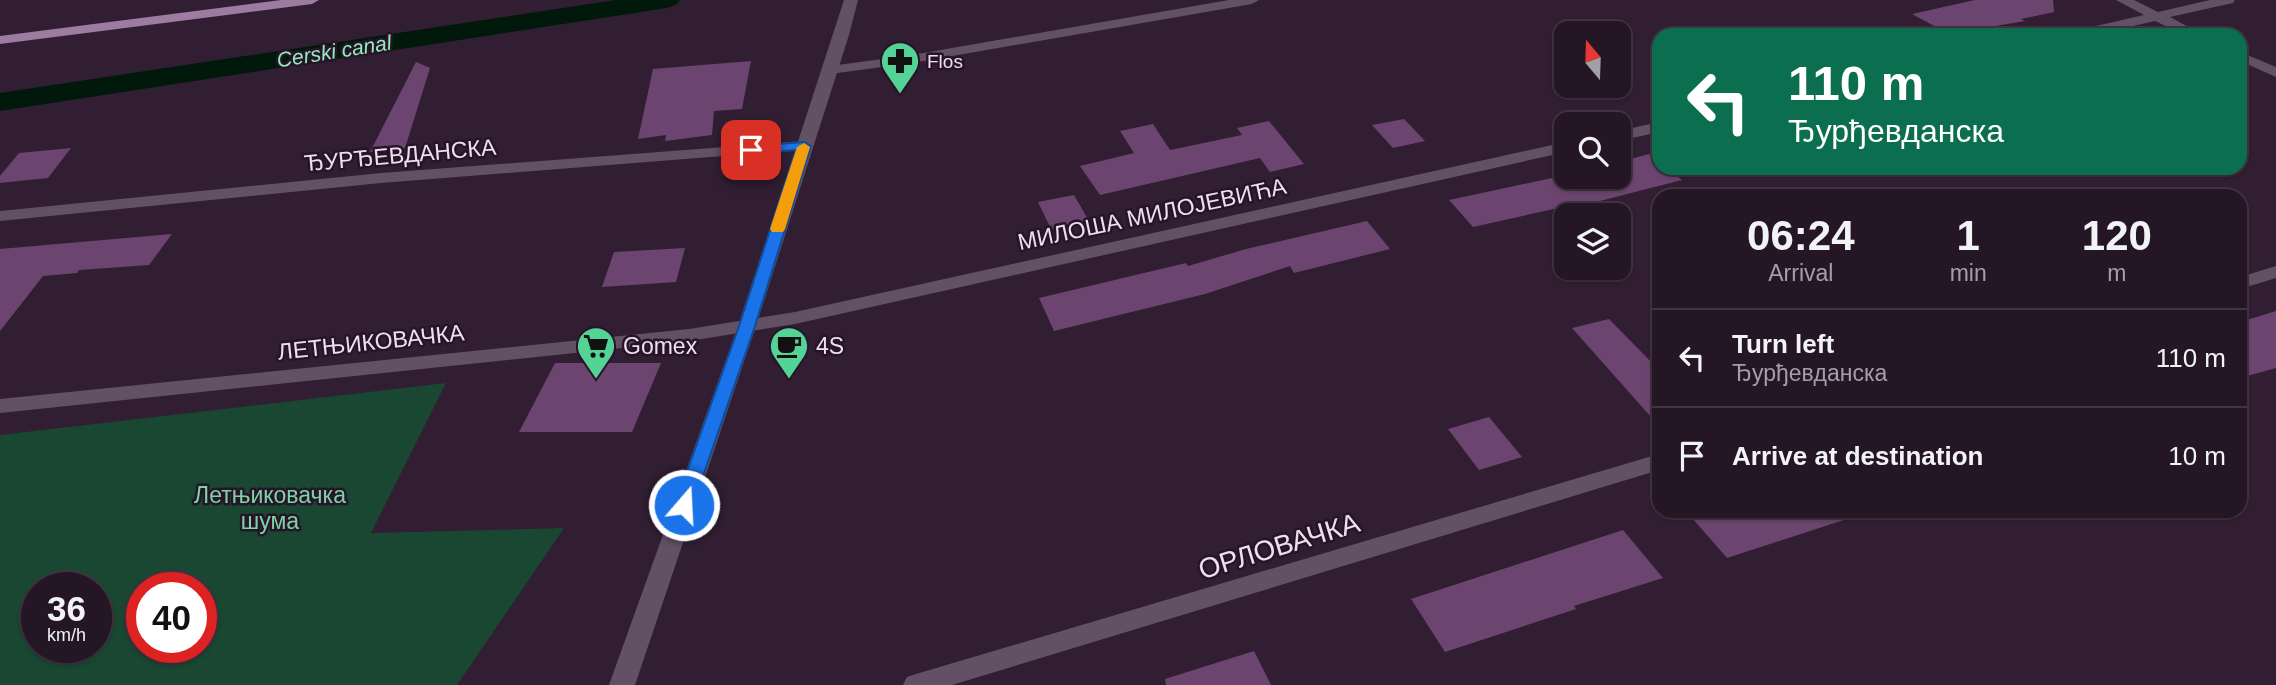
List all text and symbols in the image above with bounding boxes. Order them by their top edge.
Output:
north arrow [1554,21,1631,98]
map controls [1554,21,1631,280]
water label: Cerski canal [275,30,394,71]
pharmacy icon: Flos [879,40,921,95]
place label: Flos [927,51,963,72]
icon: left [1673,56,1764,147]
text: 110 m [1788,56,1924,110]
button: search [1554,112,1631,189]
text: Ђурђевданска [1788,113,2004,149]
pin [721,120,781,180]
icon: arrive [732,131,770,169]
street label: ЂУРЂЕВДАНСКА [303,134,498,176]
street label: МИЛОША МИЛОЈЕВИЋА [1015,173,1289,255]
button: layers [1554,203,1631,280]
text: 06:24 [1747,212,1855,259]
text: 1 [1956,212,1980,259]
text: 120 [2082,212,2152,259]
text: Arrival [1768,260,1833,286]
text: min [1950,260,1987,286]
text: m [2107,260,2126,286]
street label: ЛЕТЊИКОВАЧКА [276,319,466,365]
supermarket icon: Gomex [575,325,617,380]
cafe icon: 4S [768,325,810,380]
text: Turn left [1732,329,1834,359]
place label: Gomex [623,333,698,359]
place label: 4S [816,333,844,359]
icon: left [1673,339,1711,377]
text: 110 m [2156,343,2226,373]
text: Ђурђевданска [1732,360,1887,386]
icon: arrive [1673,437,1711,475]
text: Arrive at destination [1732,441,1983,471]
text: 10 m [2168,441,2226,471]
position arrow [647,468,721,542]
park label: Летњиковачка шума [194,482,346,534]
street label: ОРЛОВАЧКА [1195,507,1364,585]
speed limit sign: 40 [126,572,217,663]
text: 36 [47,589,86,628]
text: km/h [47,625,86,645]

